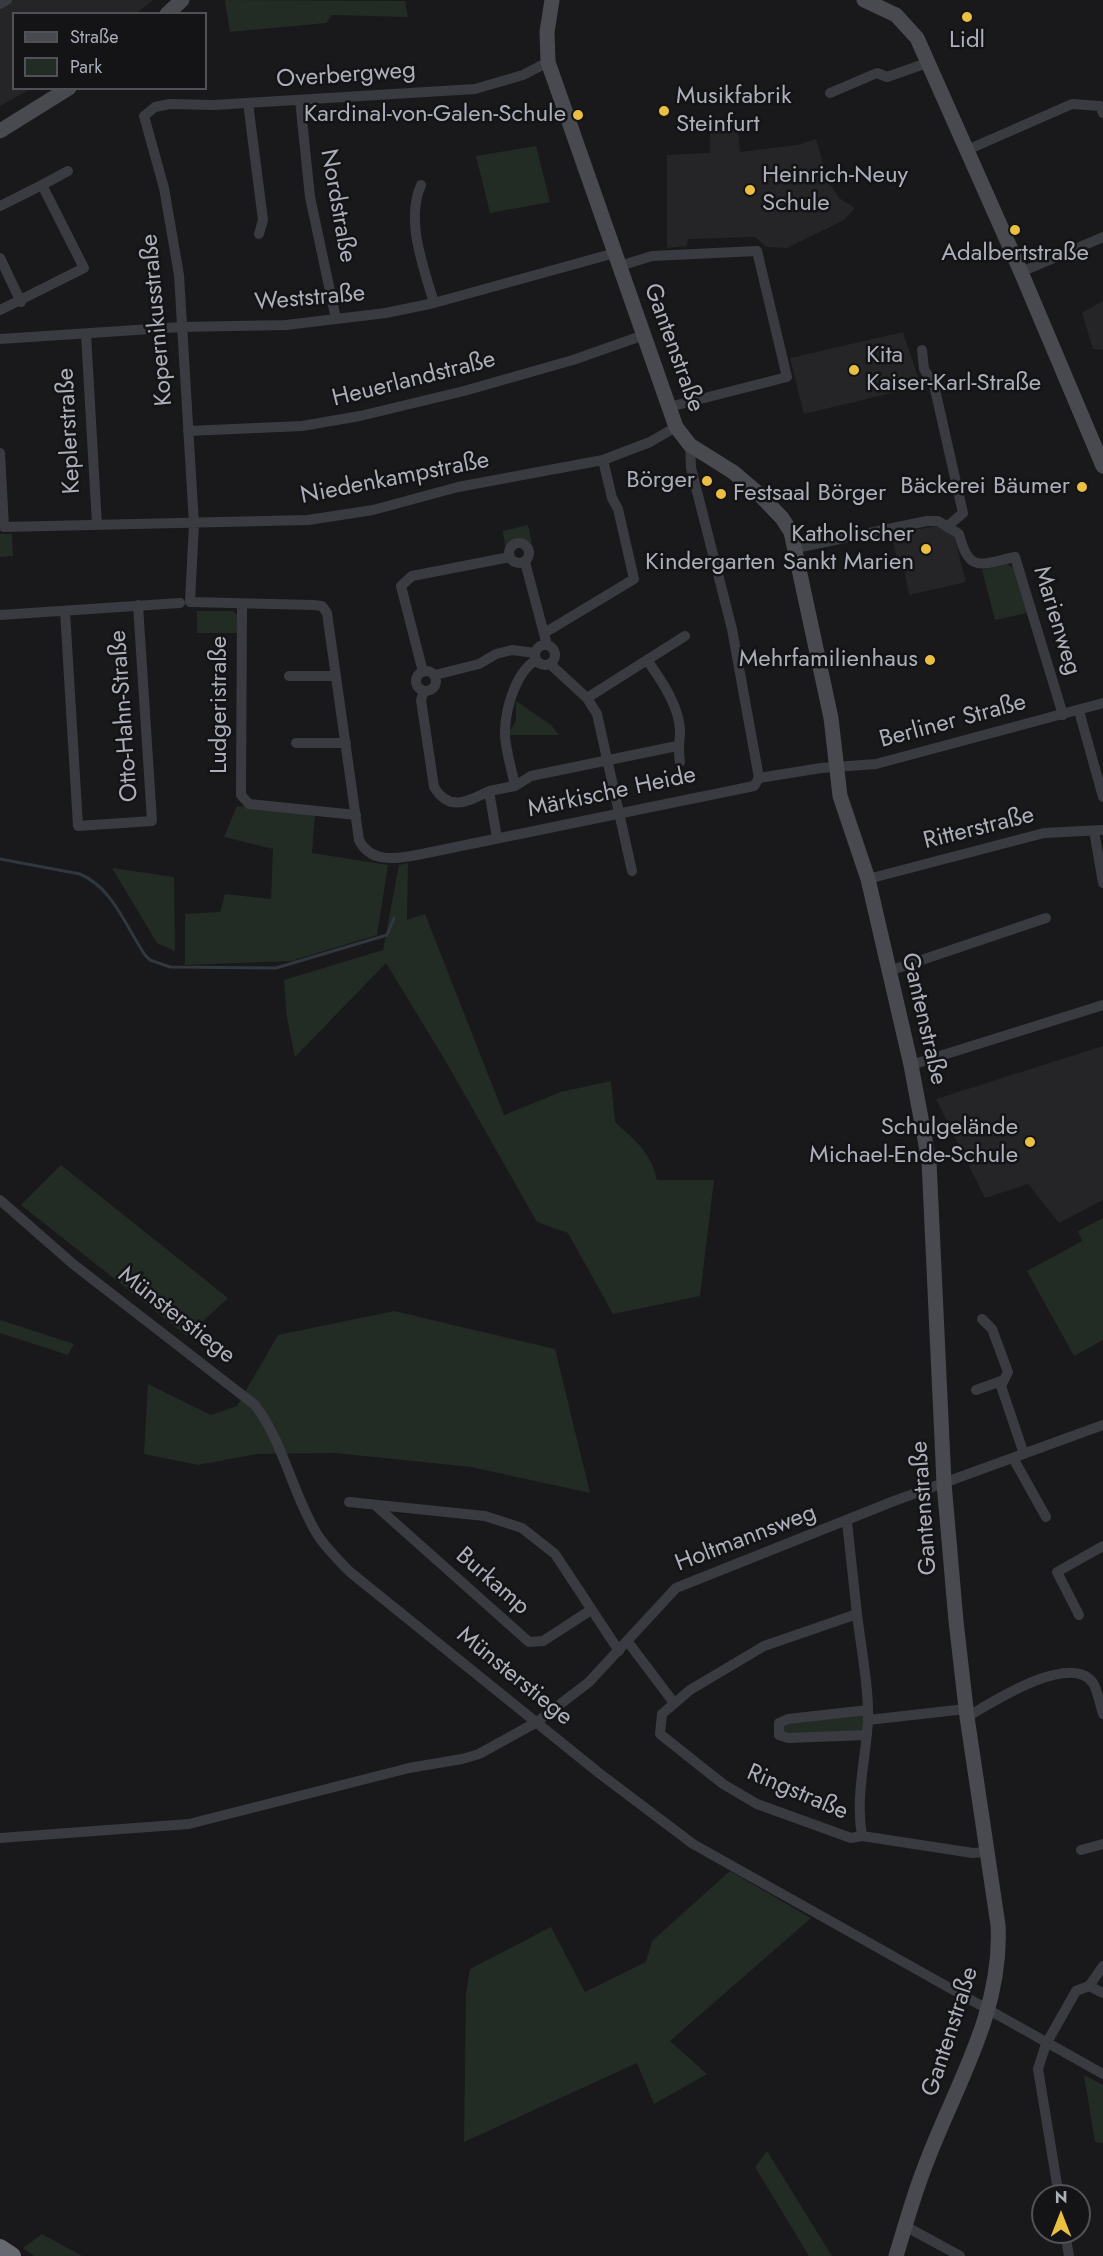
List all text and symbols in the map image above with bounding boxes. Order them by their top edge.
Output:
marker: Lidl [960,10,974,24]
legend [12,12,207,90]
text: Straße [70,24,118,50]
place label: Lidl [949,27,985,55]
text: Park [70,54,102,80]
street label: Overbergweg [275,57,417,95]
place label: Musikfabrik Steinfurt [676,83,792,139]
place label: Kardinal-von-Galen-Schule [304,101,566,129]
marker: Musikfabrik Steinfurt [657,104,671,118]
marker: Kardinal-von-Galen-Schule [571,108,585,122]
street label: Nordstraße [313,147,361,265]
place label: Heinrich-Neuy Schule [762,162,908,218]
marker: Heinrich-Neuy Schule [743,183,757,197]
marker: Adalbertstraße [1008,223,1022,237]
street label: Kopernikusstraße [136,233,180,407]
place label: Adalbertstraße [941,240,1089,268]
street label: Weststraße [254,280,366,318]
street label: Gantenstraße [636,280,710,416]
place label: Kita Kaiser-Karl-Straße [866,342,1041,398]
street label: Heuerlandstraße [329,346,499,414]
marker: Kita Kaiser-Karl-Straße [847,363,861,377]
street label: Keplerstraße [52,367,88,495]
street label: Niedenkampstraße [298,447,492,511]
place label: Börger [626,467,695,495]
place label: Bäckerei Bäumer [900,473,1070,501]
marker: Börger [700,474,714,488]
place label: Festsaal Börger [733,480,886,508]
marker: Bäckerei Bäumer [1075,480,1089,494]
marker: Festsaal Börger [714,487,728,501]
place label: Katholischer Kindergarten Sankt Marien [645,521,914,577]
marker: Katholischer Kindergarten Sankt Marien [919,542,933,556]
street label: Marienweg [1026,563,1086,679]
street label: Otto-Hahn-Straße [105,629,145,803]
street label: Ludgeristraße [206,636,234,774]
place label: Mehrfamilienhaus [739,646,918,674]
marker: Mehrfamilienhaus [923,653,937,667]
street label: Berliner Straße [876,689,1030,755]
street label: Märkische Heide [525,761,699,825]
street label: Ritterstraße [921,801,1037,857]
street label: Gantenstraße [894,950,952,1088]
place label: Schulgelände Michael-Ende-Schule [809,1114,1018,1170]
marker: Schulgelände Michael-Ende-Schule [1023,1135,1037,1149]
street label: Münsterstiege [112,1261,240,1371]
street label: Gantenstraße [906,1440,944,1576]
street label: Holtmannsweg [671,1499,821,1579]
street label: Burkamp [449,1542,535,1622]
street label: Münsterstiege [450,1622,578,1732]
street label: Ringstraße [742,1759,852,1827]
street label: Gantenstraße [917,1964,985,2100]
north arrow [1031,2184,1091,2244]
text: N [1055,2186,1067,2209]

